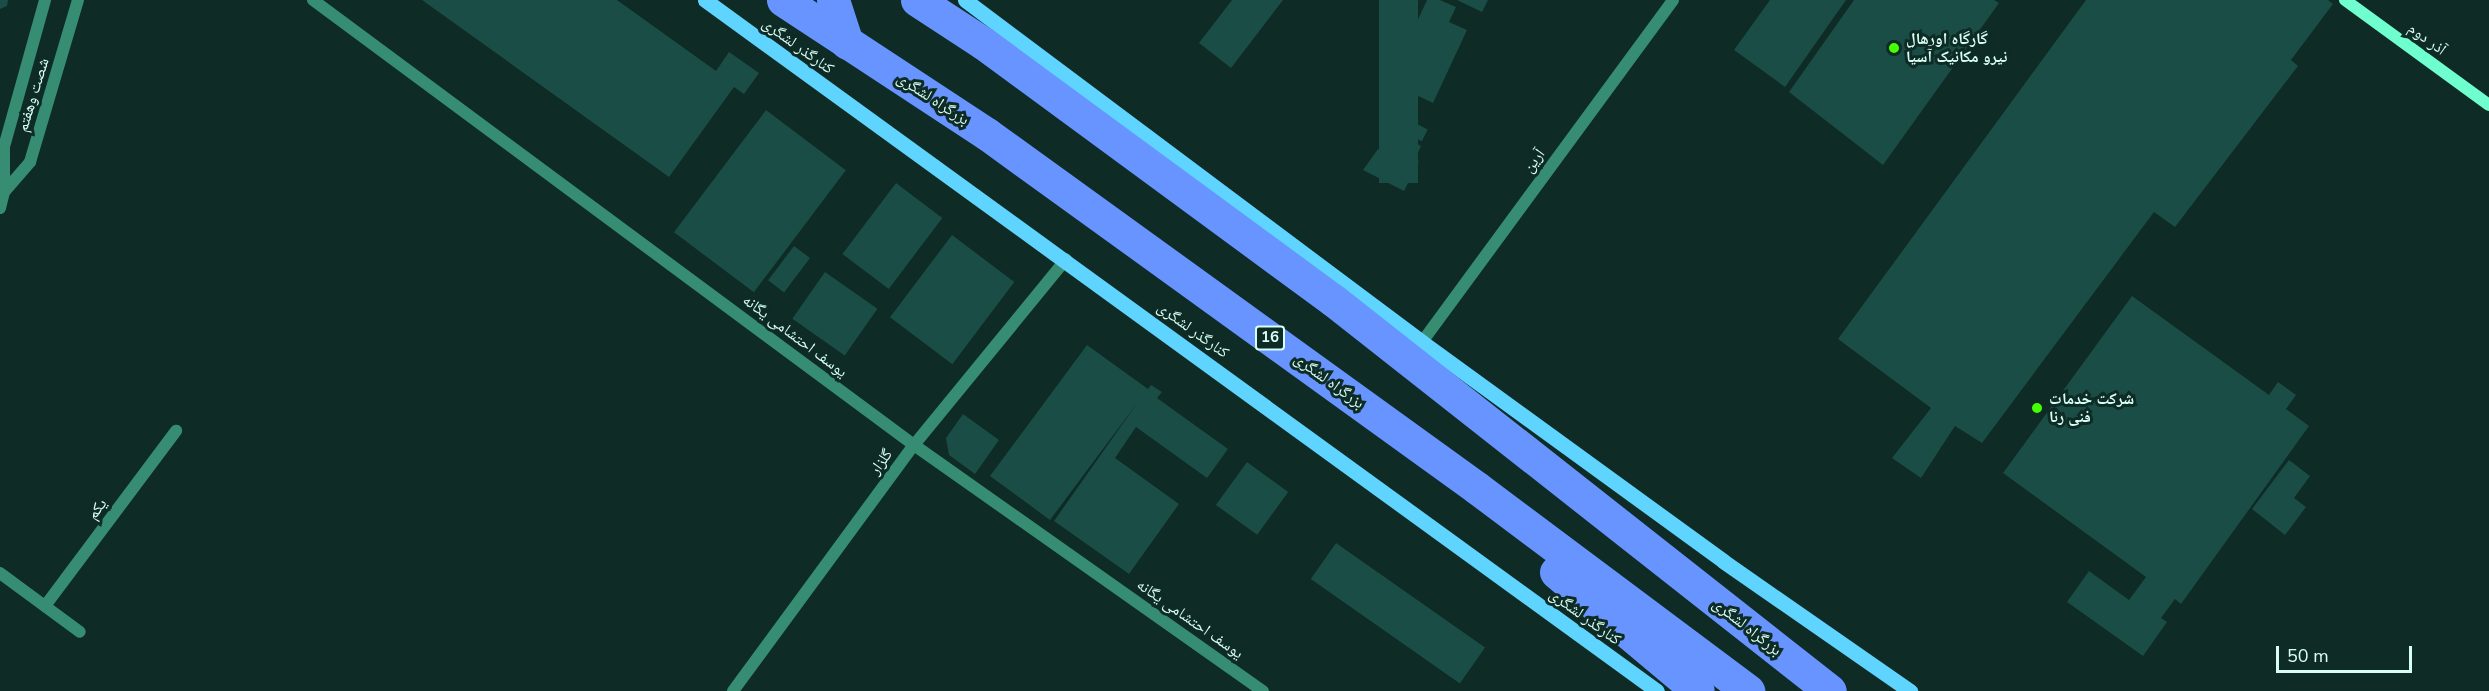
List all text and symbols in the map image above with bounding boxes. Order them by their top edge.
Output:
street label: کنارگذر لشگری [758,14,838,78]
street label: آذر دوم [2404,19,2450,59]
place label: گارگاه اورهال نیرو مکانیک آسیا [1906,29,2007,67]
marker: گارگاه اورهال نیرو مکانیک آسیا [1887,41,1901,55]
street label: شصت وهفتم [13,56,53,134]
street label: بزرگراه لشگری [893,69,973,129]
street label: آرین [1519,145,1549,177]
street label: یوسف احتشامی یگانه [739,290,851,382]
street label: کنارگذر لشگری [1153,298,1233,362]
road number: 16 [1255,326,1285,350]
street label: بزرگراه لشگری [1290,349,1368,413]
place label: شرکت خدمات فنی رنا [2049,389,2134,427]
marker: شرکت خدمات فنی رنا [2030,401,2044,415]
street label: گلزار [865,445,897,479]
street label: یکم [83,495,111,523]
street label: یوسف احتشامی یگانه [1133,575,1247,663]
street label: کنارگذر لشگری [1545,585,1625,649]
street label: بزرگراه لشگری [1709,594,1785,660]
scale bar [2279,634,2416,672]
text: 50 m [2287,644,2329,668]

